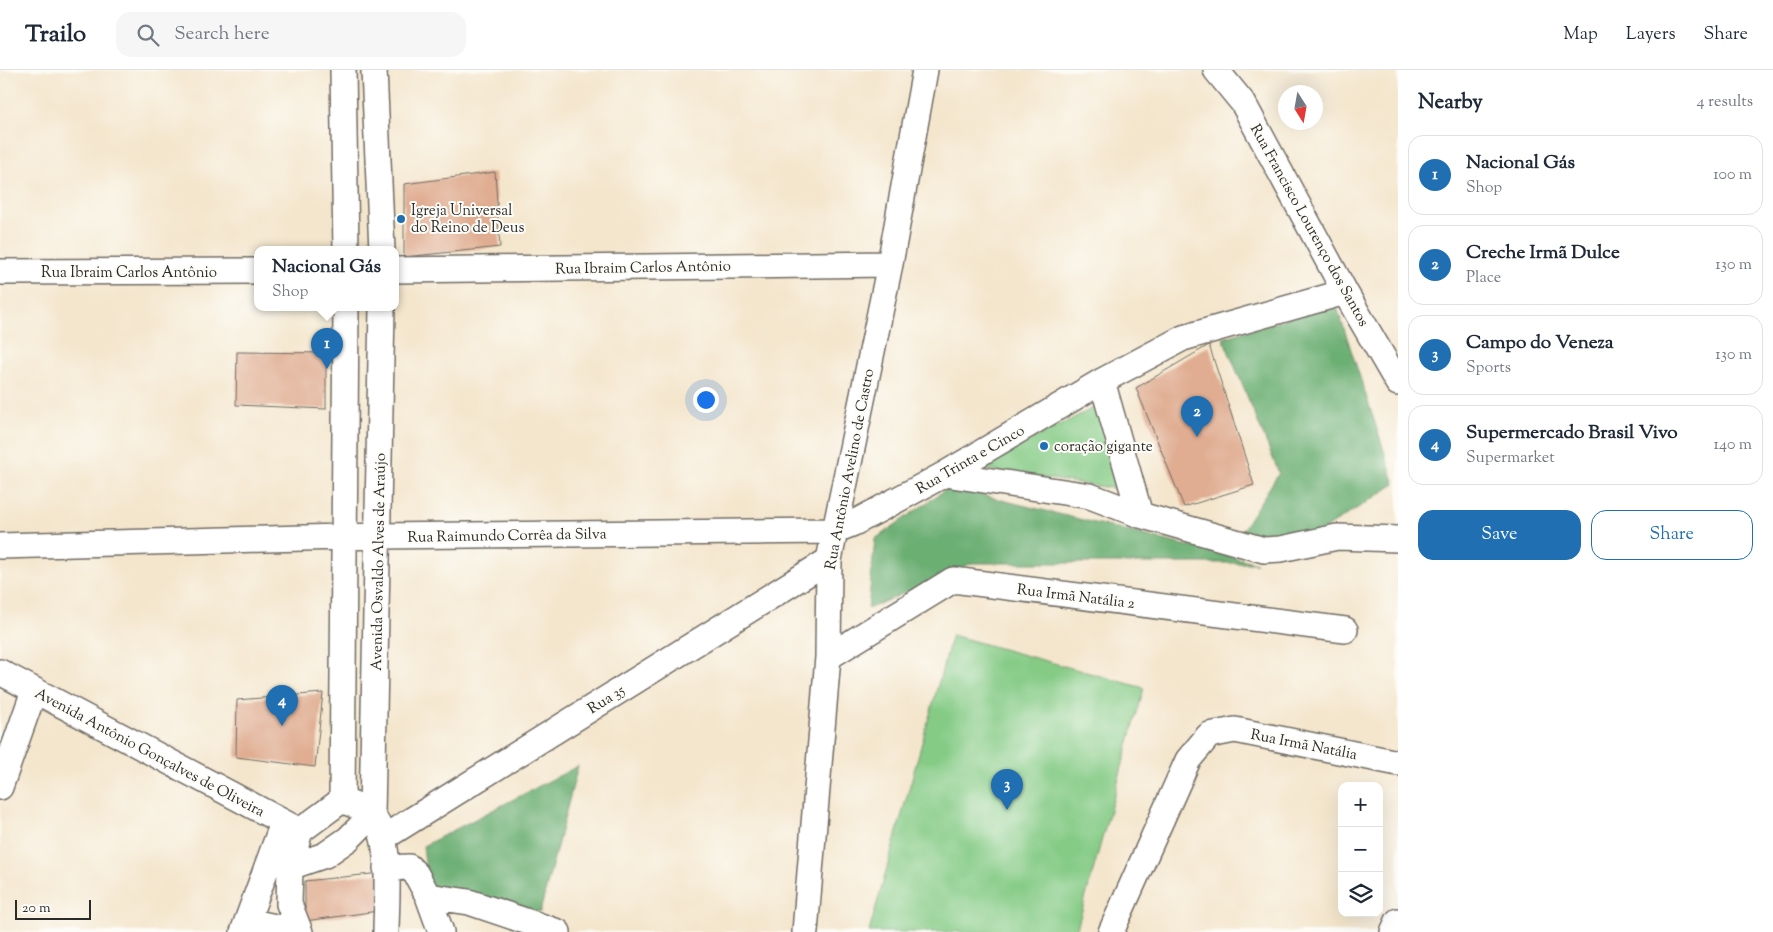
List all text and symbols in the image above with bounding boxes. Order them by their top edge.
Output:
search box [116,12,466,57]
text: Trailo [25,18,86,52]
icon: search [134,21,162,49]
text: Search here [174,21,270,48]
text: Map [1563,22,1598,48]
text: Layers [1626,22,1676,48]
text: Share [1704,22,1748,48]
north arrow [1278,85,1323,130]
text: Nearby [1418,88,1483,118]
text: 4 results [1697,91,1753,114]
street label: Rua Francisco Lourenço dos Santos [1244,121,1373,331]
text: Nacional Gás [1466,150,1575,177]
text: 1 [1432,164,1438,187]
text: 100 m [1713,164,1752,187]
text: Shop [1466,177,1502,200]
place label: Igreja Universal do Reino de Deus [411,201,524,239]
marker: Igreja Universal do Reino de Deus [395,213,407,225]
text: Creche Irmã Dulce [1466,240,1620,267]
popup [254,246,399,311]
text: Nacional Gás [272,254,381,281]
text: 2 [1431,254,1439,277]
text: 130 m [1715,254,1752,277]
street label: Rua Ibraim Carlos Antônio [555,256,731,281]
street label: Rua Ibraim Carlos Antônio [41,263,217,284]
text: Place [1466,267,1501,290]
text: Shop [272,281,308,304]
pin: 1 [311,328,343,369]
text: Campo do Veneza [1466,330,1613,357]
text: 3 [1432,344,1438,367]
text: 130 m [1715,344,1752,367]
text: Sports [1466,357,1511,380]
street label: Rua Antônio Avelino de Castro [821,367,880,572]
your location [693,387,719,413]
pin: 2 [1181,396,1213,437]
text: Supermercado Brasil Vivo [1466,420,1678,447]
street label: Rua Trinta e Cinco [913,421,1029,500]
text: 4 [1431,434,1439,457]
text: 140 m [1714,434,1752,457]
place label: coração gigante [1054,437,1153,458]
marker: coração gigante [1038,440,1050,452]
text: Supermarket [1466,447,1555,470]
street label: Avenida Osvaldo Alves de Araújo [367,453,392,671]
button: Save [1418,510,1581,560]
button: Share [1591,510,1753,560]
street label: Rua Raimundo Corrêa da Silva [407,524,607,549]
street label: Rua Irmã Natália 2 [1016,580,1136,615]
street label: Rua 35 [584,681,629,720]
street label: Avenida Antônio Gonçalves de Oliveira [31,684,268,823]
pin: 4 [266,685,298,726]
street label: Rua Irmã Natália [1249,725,1359,766]
pin: 3 [991,769,1023,810]
map controls [1338,782,1383,917]
button: + [1338,782,1383,827]
button: − [1338,827,1383,872]
button: layers [1338,872,1383,917]
scale bar [15,897,91,920]
text: 20 m [22,899,51,919]

